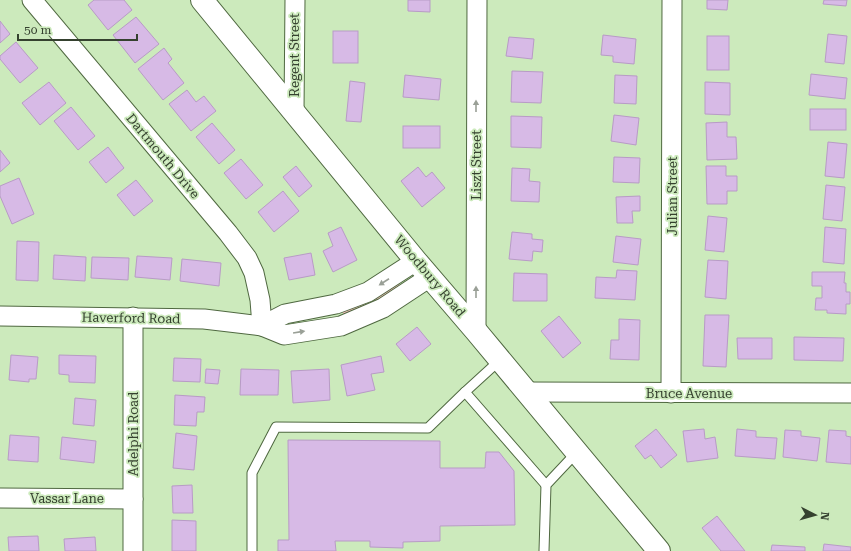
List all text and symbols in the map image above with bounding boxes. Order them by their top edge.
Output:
street label: Regent Street [287,13,302,97]
scale bar [18,16,137,42]
text: 50 m [24,23,51,37]
one-way arrow [473,99,479,112]
street label: Dartmouth Drive [123,111,203,201]
street label: Liszt Street [469,130,484,200]
street label: Julian Street [665,156,680,236]
street label: Woodbury Road [391,232,469,320]
one-way arrow [379,278,389,286]
one-way arrow [473,285,479,298]
street label: Haverford Road [81,310,181,326]
one-way arrow [293,329,306,335]
street label: Bruce Avenue [646,386,732,401]
street label: Adelphi Road [126,391,141,476]
street label: Vassar Lane [30,491,104,506]
north arrow [795,495,835,535]
text: N [817,511,831,521]

